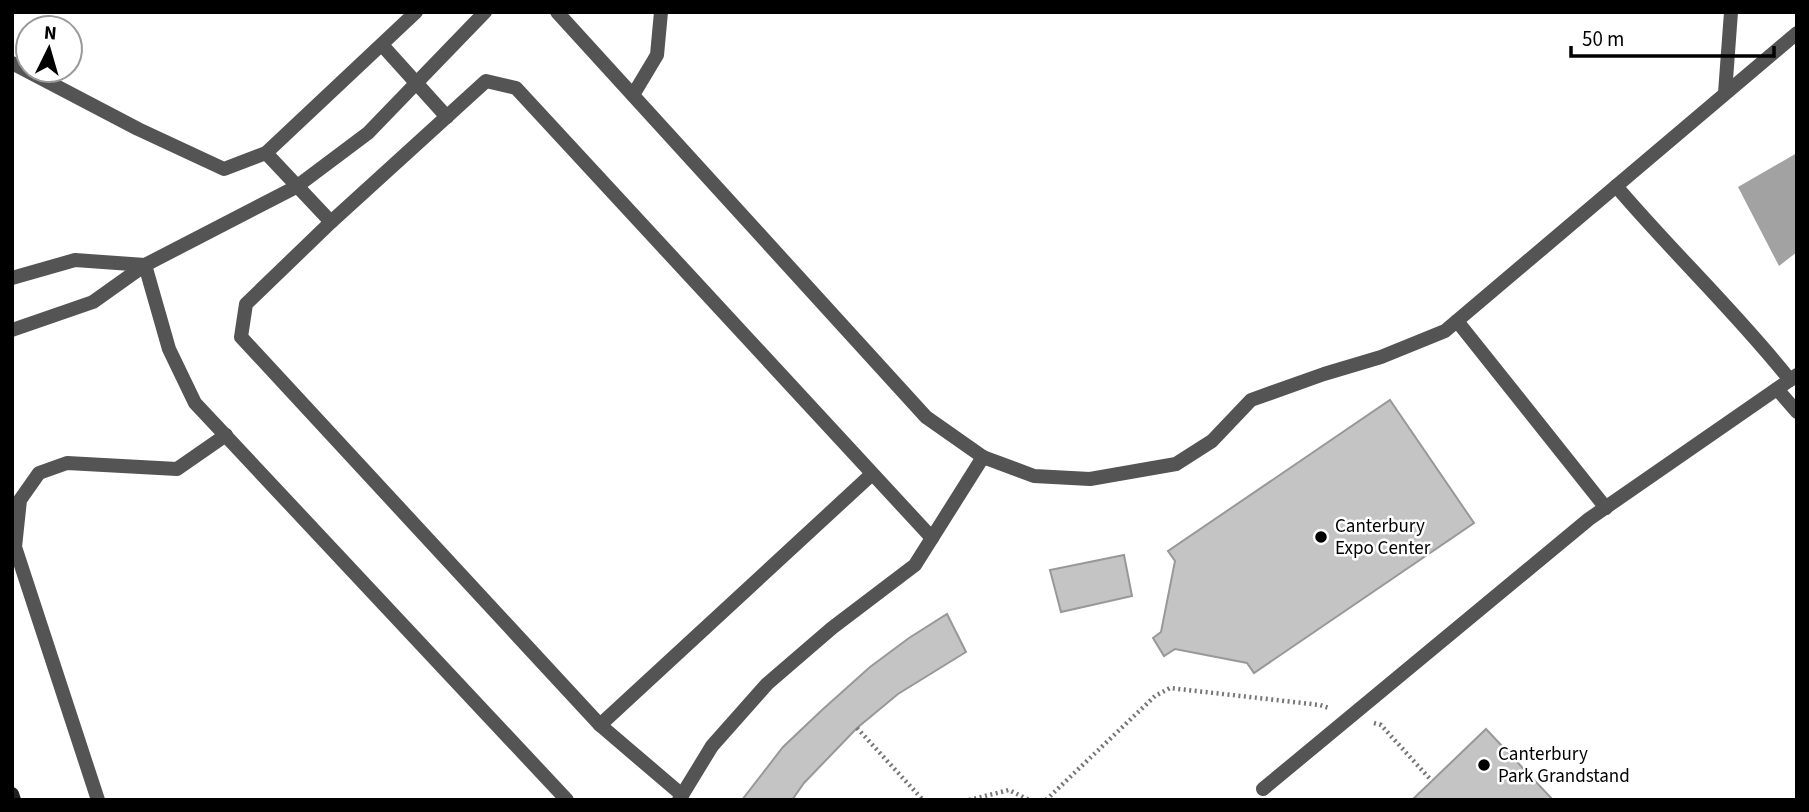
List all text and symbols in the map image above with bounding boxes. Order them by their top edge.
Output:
north arrow [14,14,84,84]
scale bar [1571,14,1774,58]
text: N [43,20,58,48]
text: 50 m [1582,24,1624,54]
place label: Canterbury Expo Center [1335,513,1431,562]
marker: Canterbury Expo Center [1313,529,1329,545]
place label: Canterbury Park Grandstand [1498,741,1630,790]
marker: Canterbury Park Grandstand [1476,757,1492,773]

